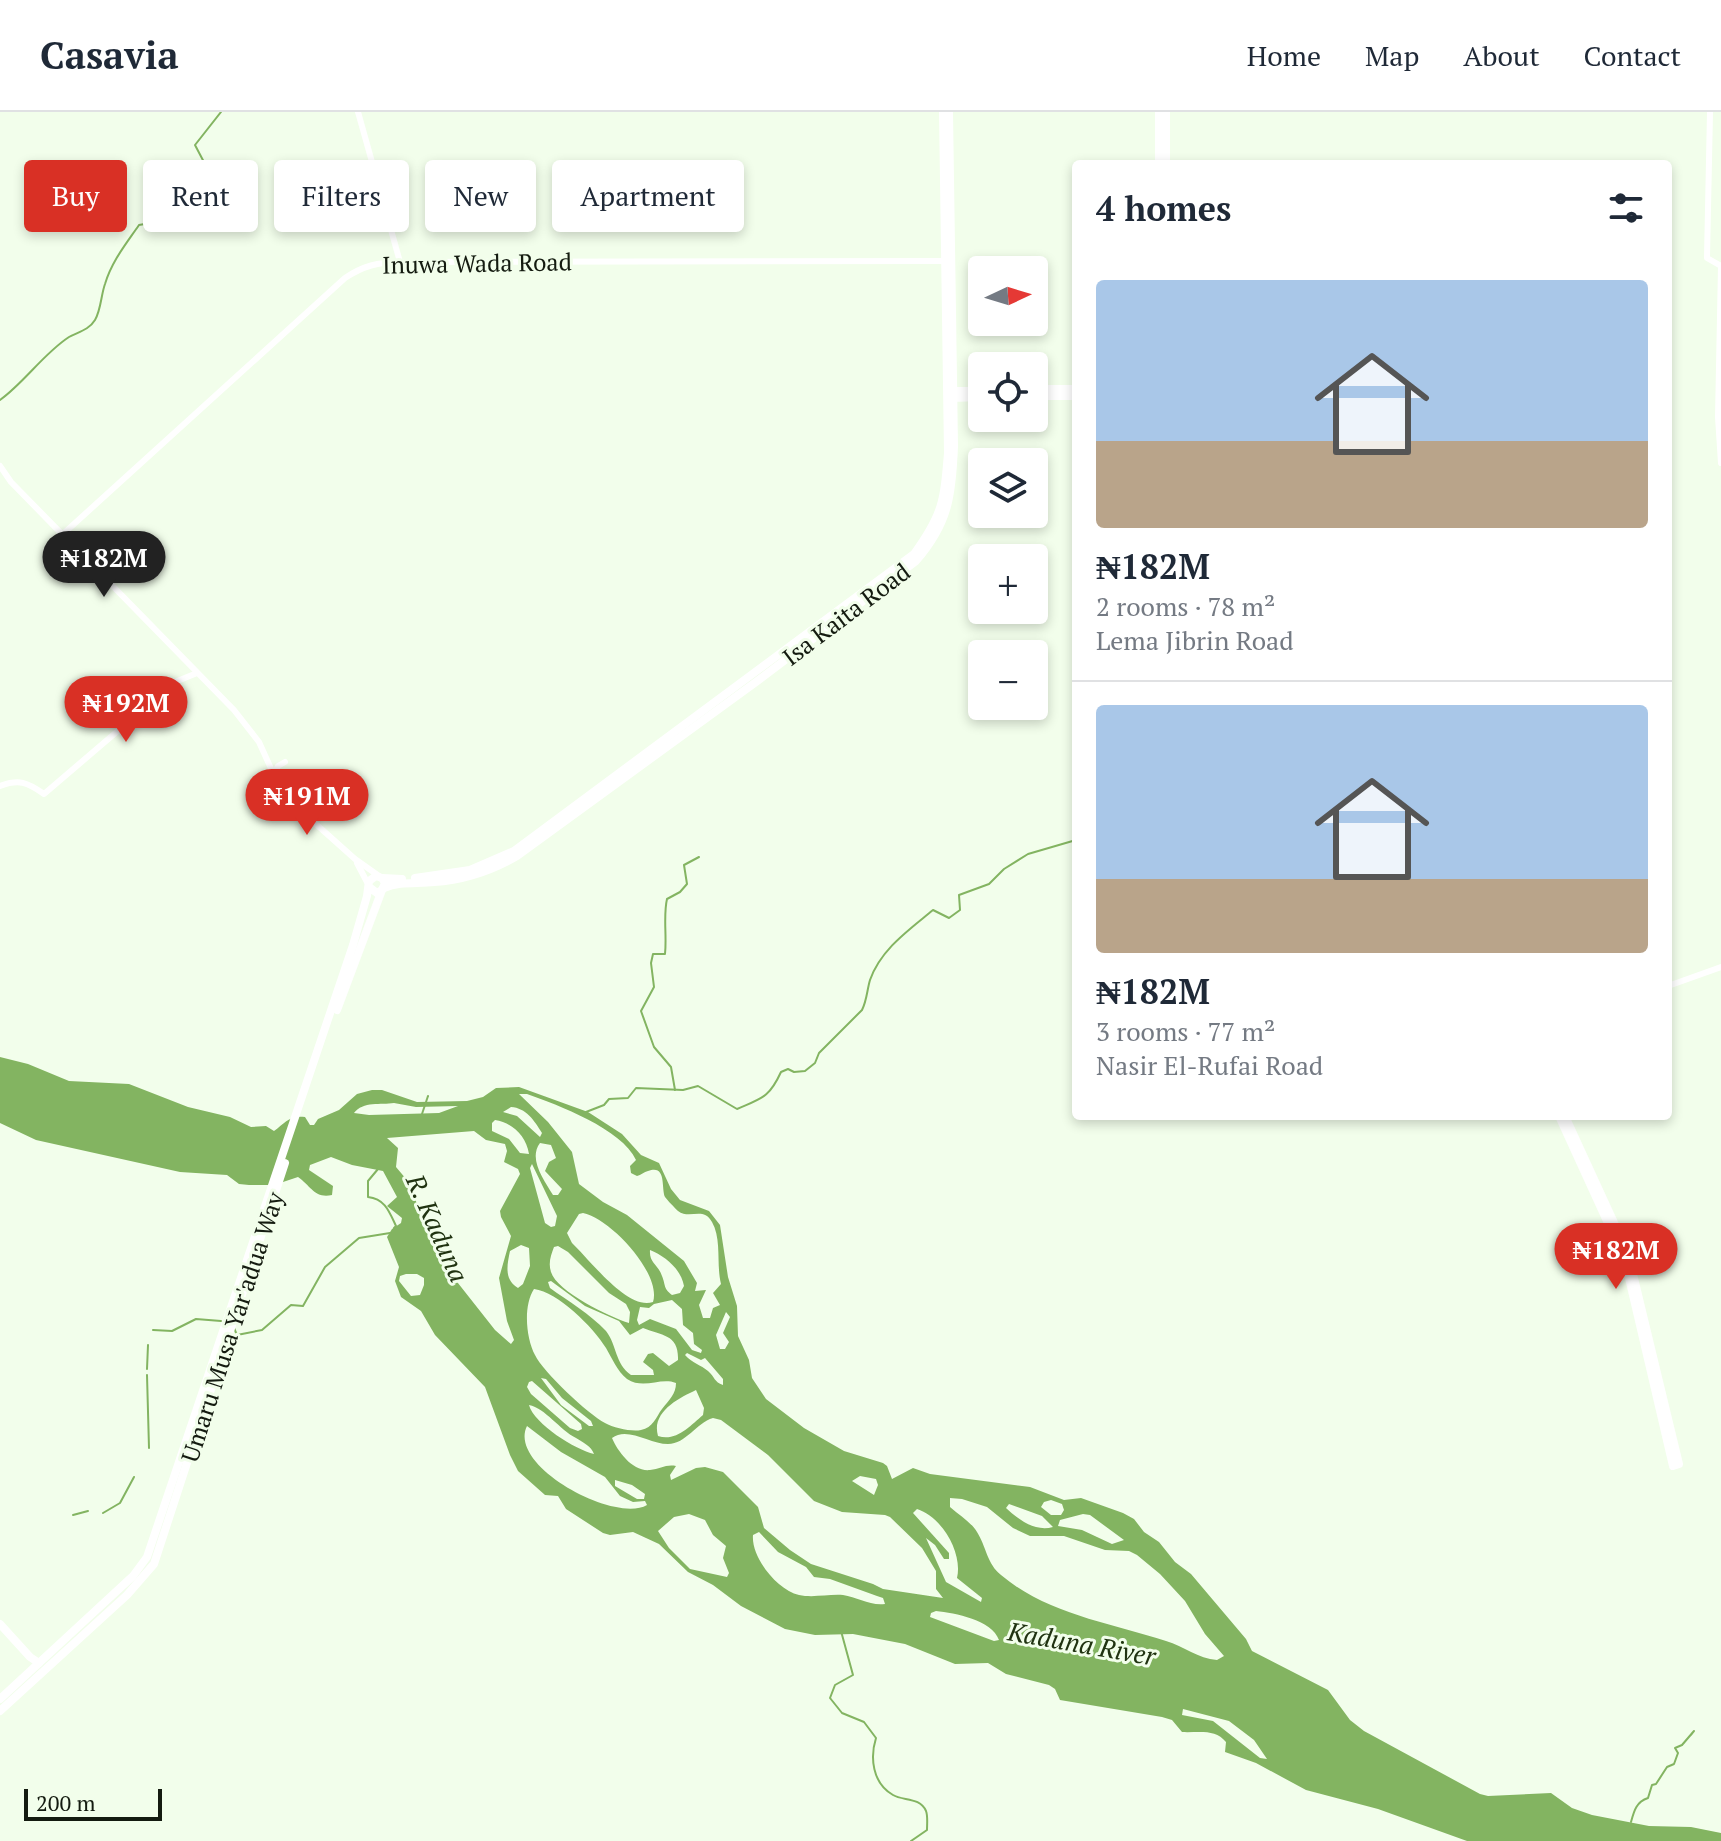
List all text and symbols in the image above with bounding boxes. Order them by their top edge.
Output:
text: Casavia [40,30,179,80]
text: Home [1247,37,1321,74]
text: Map [1365,37,1419,74]
text: About [1463,37,1540,74]
text: Contact [1584,37,1681,74]
chip: Buy [24,160,127,232]
chip: Rent [143,160,258,232]
chip: Filters [274,160,409,232]
chip: New [425,160,536,232]
chip: Apartment [552,160,744,232]
text: 4 homes [1096,186,1231,231]
icon: filters [1604,186,1648,230]
street label: Inuwa Wada Road [382,245,572,281]
north arrow [968,256,1048,336]
map controls [968,256,1048,720]
icon: home [1300,332,1444,476]
button: locate [968,352,1048,432]
button: layers [968,448,1048,528]
pin: ₦182M [48,531,160,599]
text: ₦182M [60,540,148,574]
button: + [968,544,1048,624]
text: ₦182M [1096,544,1210,589]
street label: Isa Kaita Road [776,555,916,673]
text: 2 rooms · 78 m² [1096,589,1275,623]
text: Lema Jibrin Road [1096,623,1294,657]
button: − [968,640,1048,720]
pin: ₦192M [70,676,182,744]
text: ₦192M [82,685,170,719]
icon: home [1300,757,1444,901]
pin: ₦191M [251,769,363,837]
text: ₦191M [263,778,351,812]
text: ₦182M [1096,969,1210,1014]
text: 3 rooms · 77 m² [1096,1014,1275,1048]
text: Nasir El-Rufai Road [1096,1048,1323,1082]
water label: R. Kaduna [399,1168,477,1287]
street label: Umaru Musa Yar'adua Way [173,1187,291,1466]
pin: ₦182M [1560,1223,1672,1291]
text: ₦182M [1572,1232,1660,1266]
water label: Kaduna River [1005,1613,1159,1673]
scale bar [24,1785,162,1821]
text: 200 m [36,1788,96,1817]

